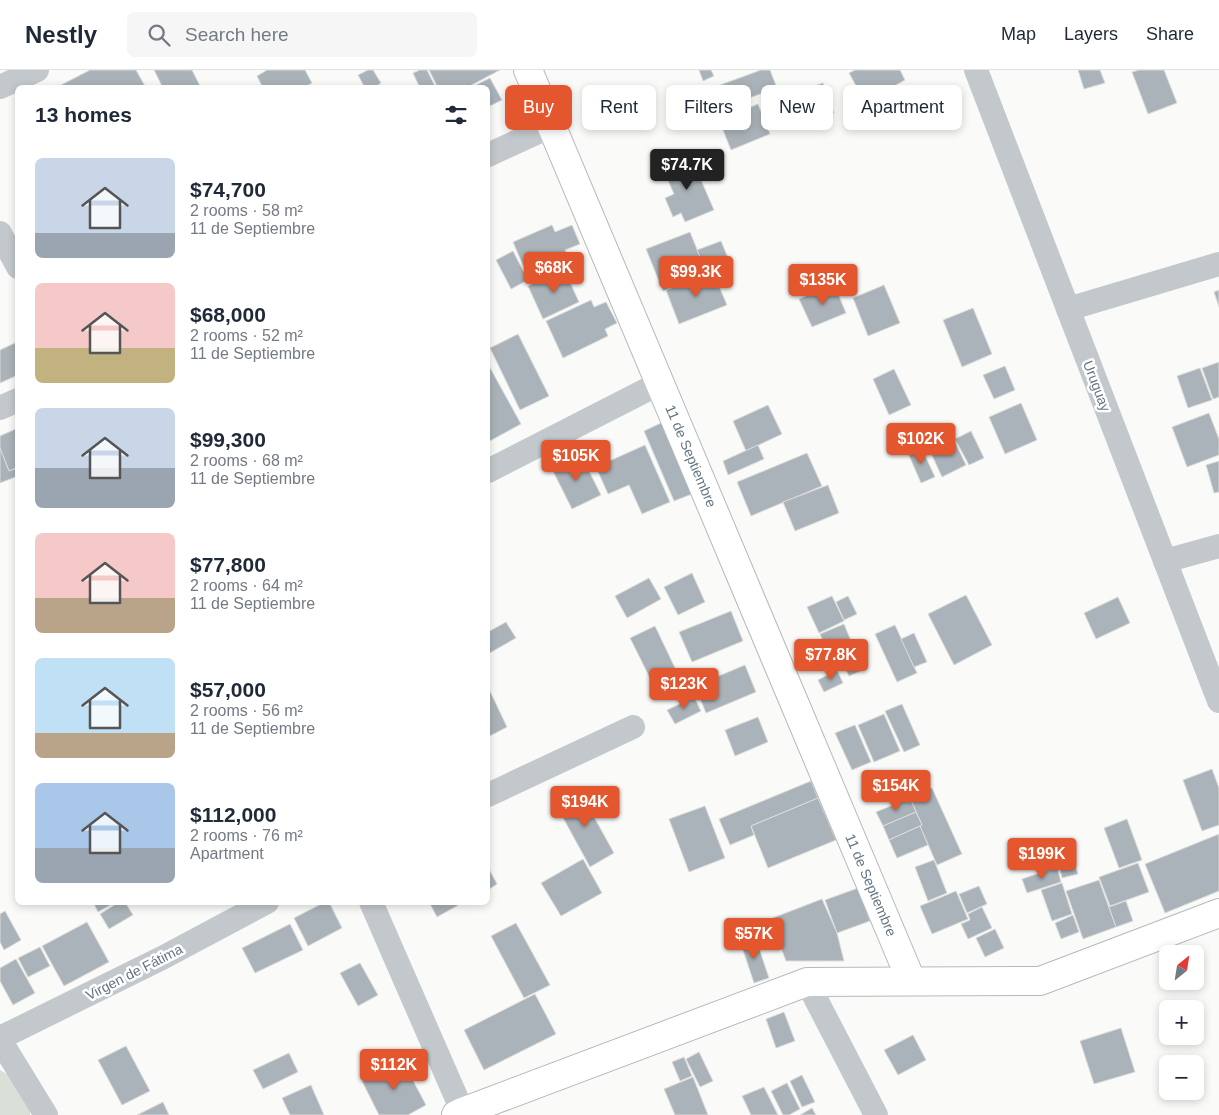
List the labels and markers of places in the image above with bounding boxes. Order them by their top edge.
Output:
pin: $74.7K [646,148,728,191]
pin: $68K [524,252,584,294]
pin: $99.3K [655,256,737,298]
pin: $135K [788,264,858,306]
pin: $102K [886,422,956,465]
pin: $105K [541,440,611,482]
pin: $77.8K [790,638,872,681]
pin: $123K [649,668,719,710]
pin: $154K [861,770,931,812]
pin: $194K [550,786,620,828]
pin: $199K [1007,838,1077,880]
pin: $57K [724,918,784,960]
pin: $112K [359,1048,429,1091]

